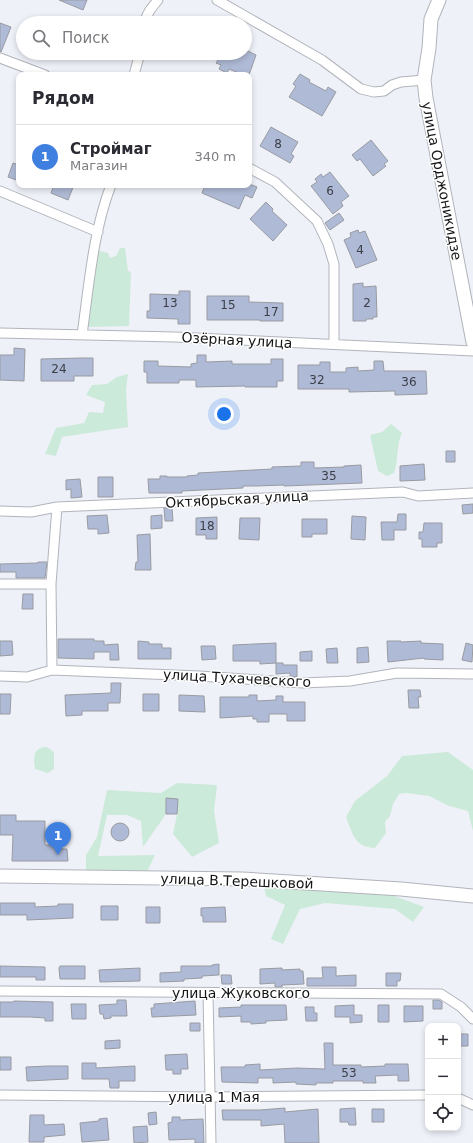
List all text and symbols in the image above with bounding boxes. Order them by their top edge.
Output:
search box [16,16,252,60]
icon: search [30,27,52,49]
text: Поиск [62,29,110,47]
text: Рядом [32,88,95,108]
street label: улица Орджоникидзе [419,100,465,262]
house number: 8 [274,137,282,151]
text: Строймаг [70,140,151,158]
text: 1 [40,149,50,164]
text: 340 m [194,149,236,164]
text: Магазин [70,158,128,173]
house number: 6 [326,184,334,198]
house number: 4 [356,243,364,257]
house number: 13 [162,296,178,310]
house number: 2 [363,296,371,310]
house number: 15 [220,298,236,312]
house number: 17 [263,305,279,319]
street label: Озёрная улица [181,329,293,351]
house number: 24 [51,362,67,376]
house number: 32 [309,373,325,387]
house number: 36 [401,375,417,389]
your location [214,404,234,424]
house number: 35 [321,469,337,483]
street label: Октябрьская улица [165,487,309,511]
house number: 18 [199,519,215,533]
street label: улица Тухачевского [162,666,312,690]
pin: 1 [45,822,71,855]
street label: улица В.Терешковой [160,870,314,892]
street label: улица Жуковского [172,985,310,1001]
map controls [425,1023,461,1131]
button: + [425,1023,461,1059]
button: − [425,1059,461,1095]
house number: 53 [341,1066,357,1080]
street label: улица 1 Мая [168,1089,260,1105]
button: locate [425,1095,461,1131]

